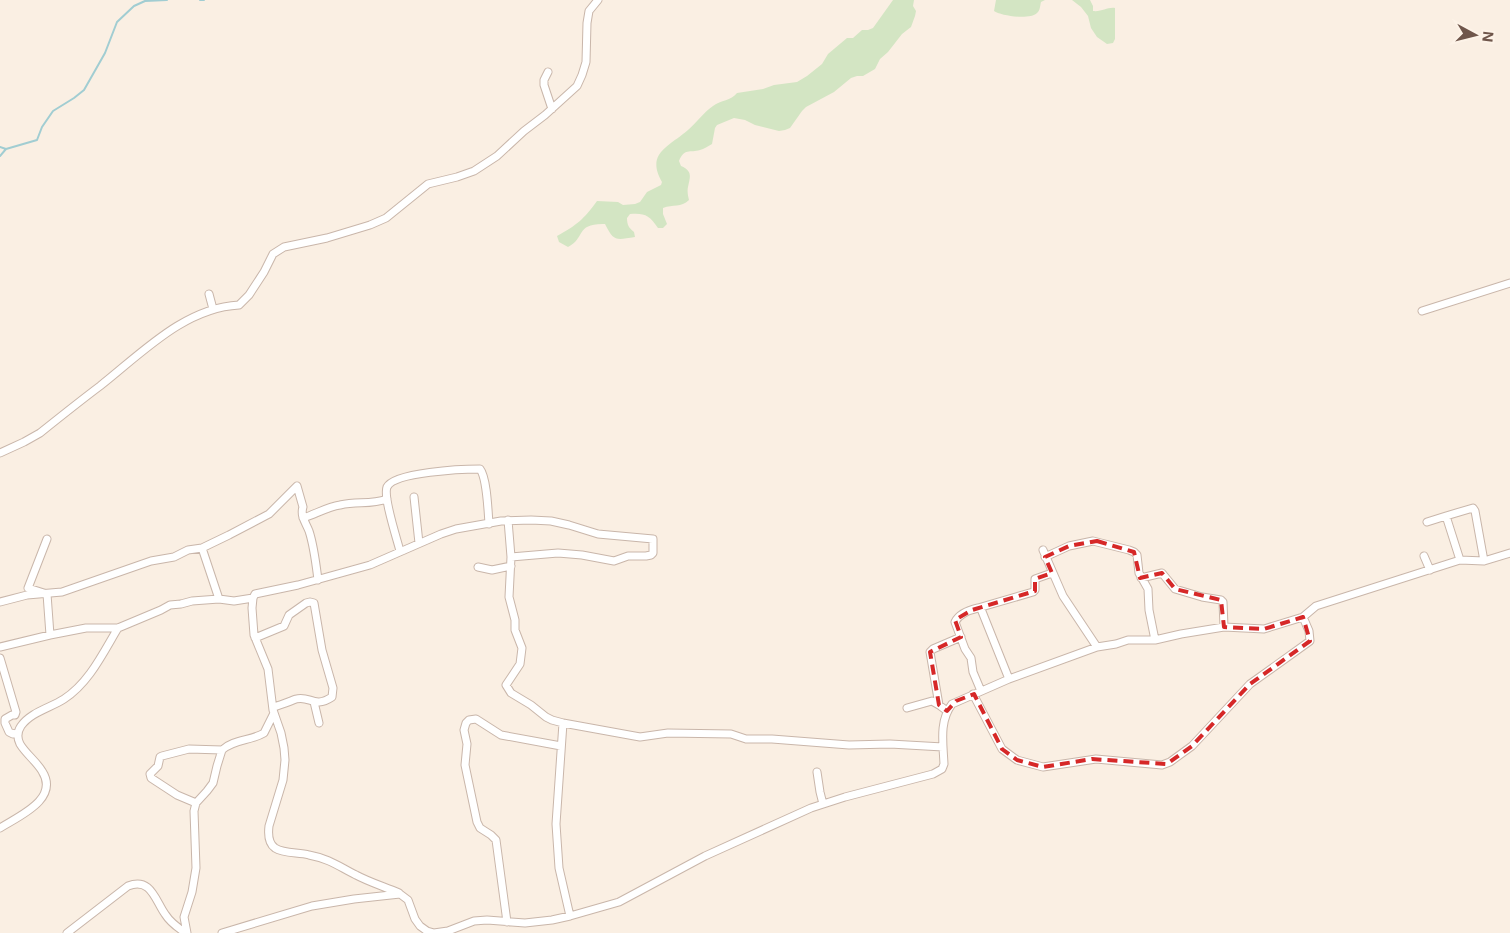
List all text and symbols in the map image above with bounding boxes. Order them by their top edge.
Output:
north arrow [1450,10,1500,60]
text: N [1479,30,1497,43]

